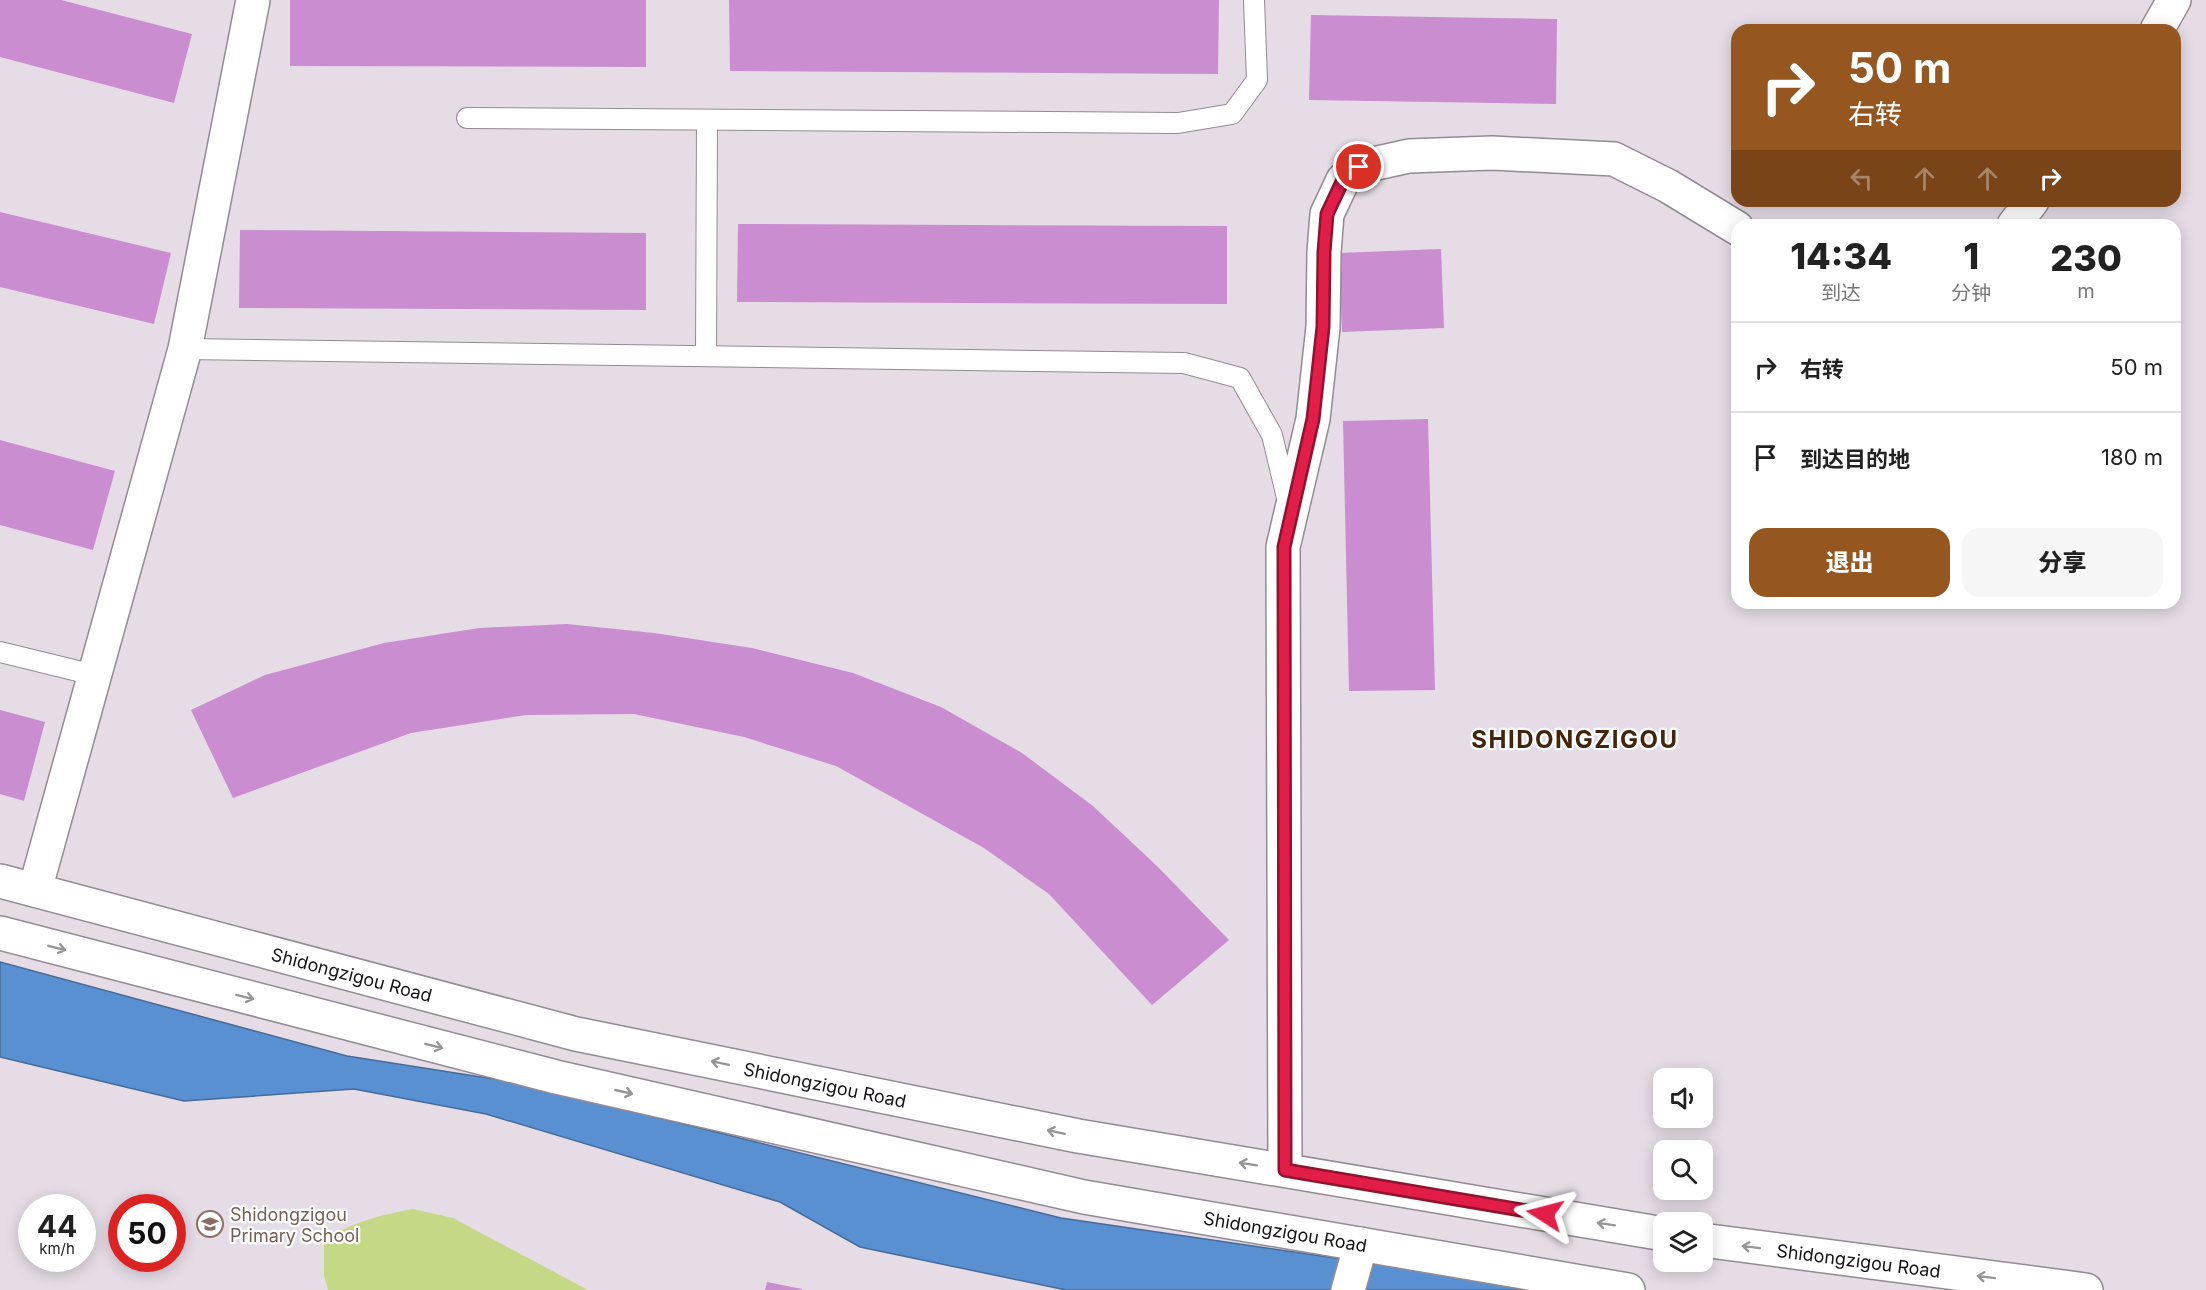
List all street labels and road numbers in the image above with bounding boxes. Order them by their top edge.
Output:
street label: Shidongzigou Road [269,943,434,1006]
street label: Shidongzigou Road [742,1058,908,1111]
street label: Shidongzigou Road [1202,1207,1369,1256]
street label: Shidongzigou Road [1775,1239,1942,1281]

